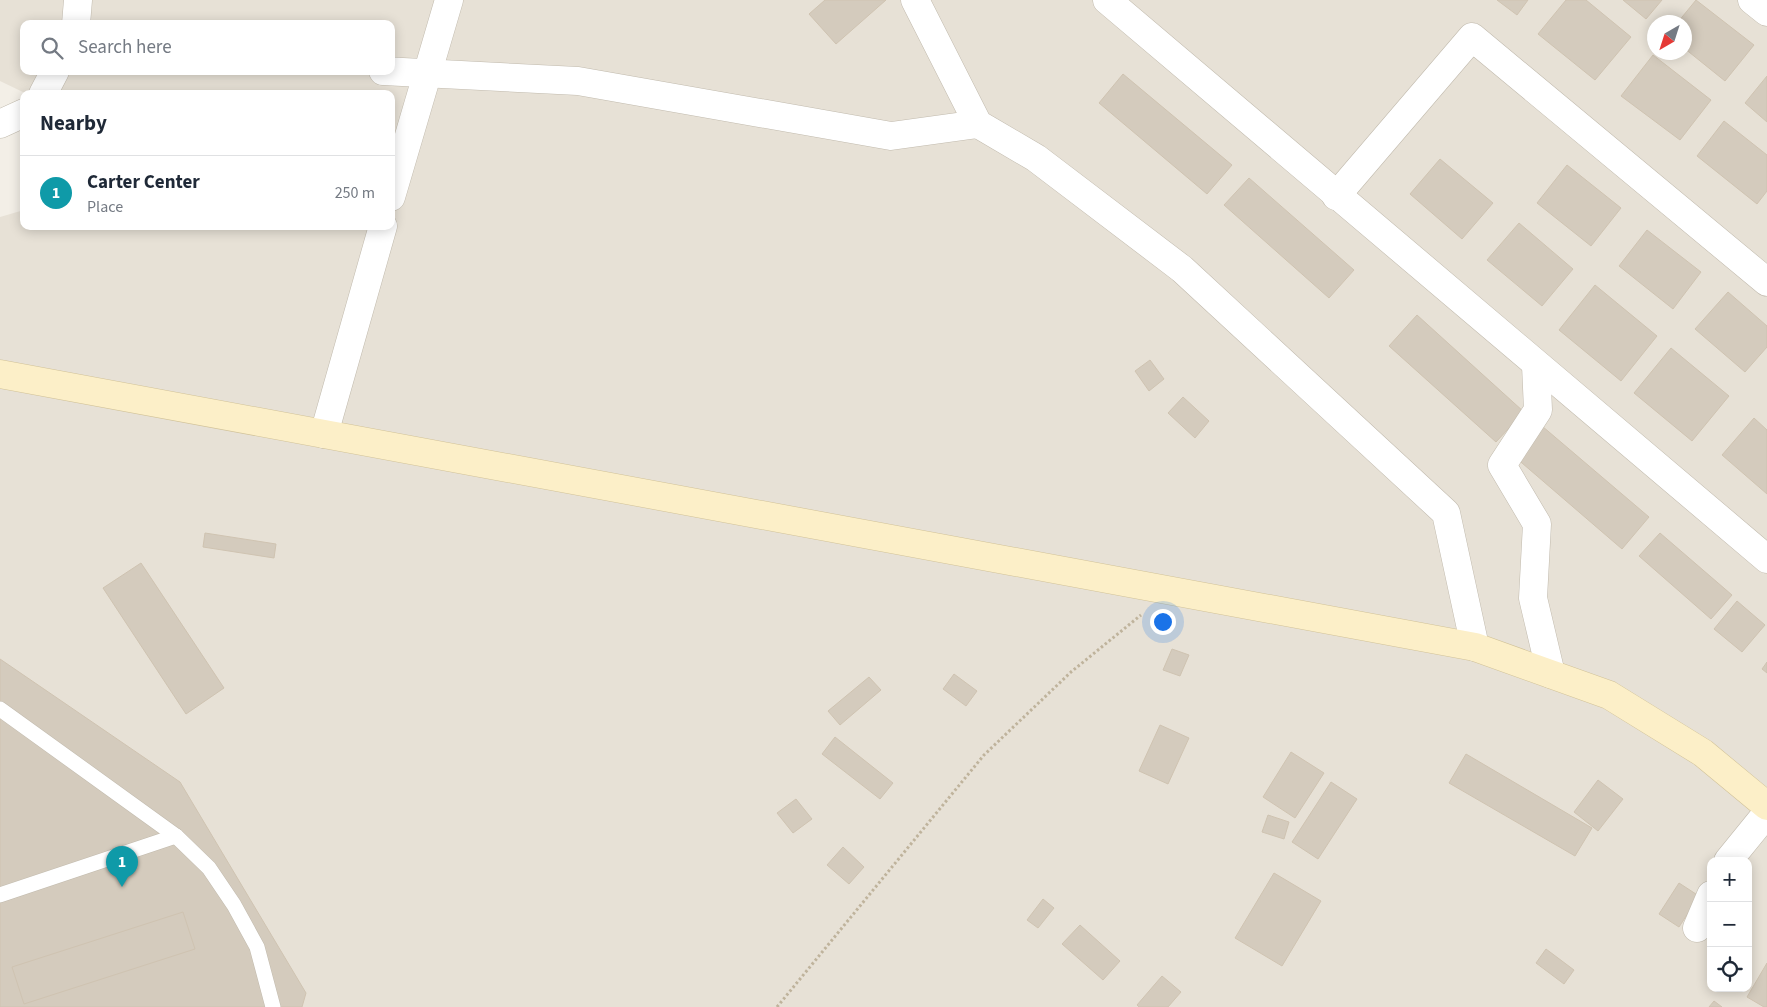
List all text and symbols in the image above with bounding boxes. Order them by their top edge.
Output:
north arrow [1647,15,1692,60]
search box [20,20,395,75]
icon: search [38,34,66,62]
text: Search here [78,34,172,61]
text: Nearby [40,108,107,138]
text: Carter Center [87,169,200,196]
text: 1 [52,182,60,204]
text: 250 m [335,182,375,204]
text: Place [87,196,123,218]
your location [1150,609,1176,635]
pin: 1 [106,846,138,887]
map controls [1707,857,1752,992]
button: + [1707,857,1752,902]
button: − [1707,902,1752,947]
button: locate [1707,947,1752,992]

